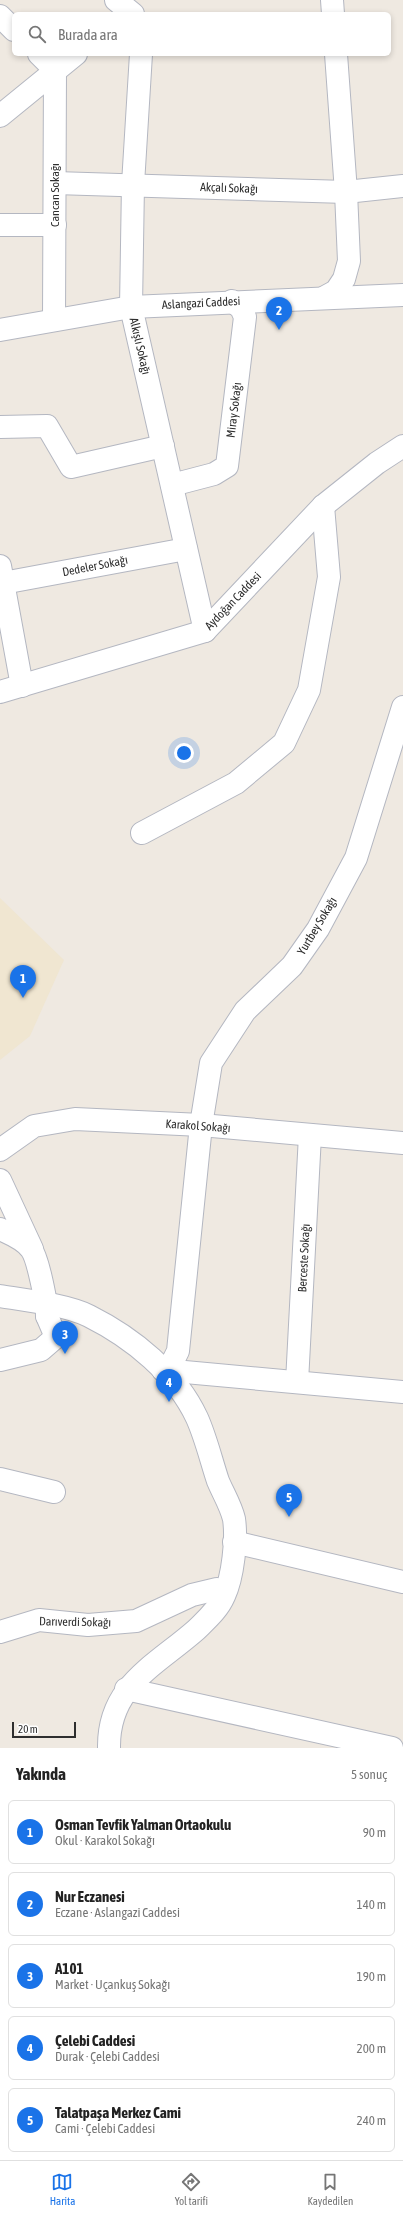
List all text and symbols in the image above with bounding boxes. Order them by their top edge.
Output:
search box [12,12,391,56]
icon: search [26,23,48,45]
text: Burada ara [58,26,118,43]
street label: Cancan Sokağı [48,163,62,227]
street label: Akçalı Sokağı [200,180,258,196]
street label: Aslangazi Caddesi [161,294,241,312]
pin: 2 [266,297,292,330]
street label: Alkışlı Sokağı [127,316,153,376]
street label: Miray Sokağı [224,381,244,439]
street label: Dedeler Sokağı [61,553,129,579]
street label: Aydoğan Caddesi [202,569,264,633]
your location [174,743,194,763]
street label: Yurtbey Sokağı [294,895,340,957]
pin: 1 [10,965,36,998]
street label: Karakol Sokağı [165,1117,231,1135]
street label: Berceste Sokağı [295,1223,313,1293]
pin: 3 [52,1321,78,1354]
pin: 4 [156,1369,182,1402]
pin: 5 [276,1484,302,1517]
street label: Darıverdi Sokağı [39,1614,111,1630]
scale bar [12,1720,76,1739]
text: 20 m [18,1723,38,1735]
text: Yakında [16,1764,66,1784]
text: 5 sonuç [351,1767,387,1782]
text: Osman Tevfik Yalman Ortaokulu [55,1816,231,1833]
text: 1 [27,1825,33,1840]
text: 90 m [363,1825,386,1840]
text: Okul · Karakol Sokağı [55,1833,155,1848]
text: Nur Eczanesi [55,1888,125,1905]
text: 2 [27,1897,33,1912]
text: 140 m [357,1897,386,1912]
text: Eczane · Aslangazi Caddesi [55,1905,180,1920]
text: A101 [55,1960,84,1977]
text: 3 [27,1969,33,1984]
text: 190 m [357,1969,386,1984]
text: Market · Uçankuş Sokağı [55,1977,170,1992]
text: Çelebi Caddesi [55,2032,135,2049]
text: 4 [27,2041,33,2056]
text: 200 m [357,2041,386,2056]
text: Durak · Çelebi Caddesi [55,2049,160,2064]
text: Talatpaşa Merkez Cami [55,2104,181,2121]
text: 5 [27,2113,33,2128]
text: 240 m [357,2113,386,2128]
text: Cami · Çelebi Caddesi [55,2121,155,2136]
tab: Harita [50,2171,75,2207]
tab: Yol tarifi [175,2171,208,2207]
tab: Kaydedilen [308,2171,353,2207]

